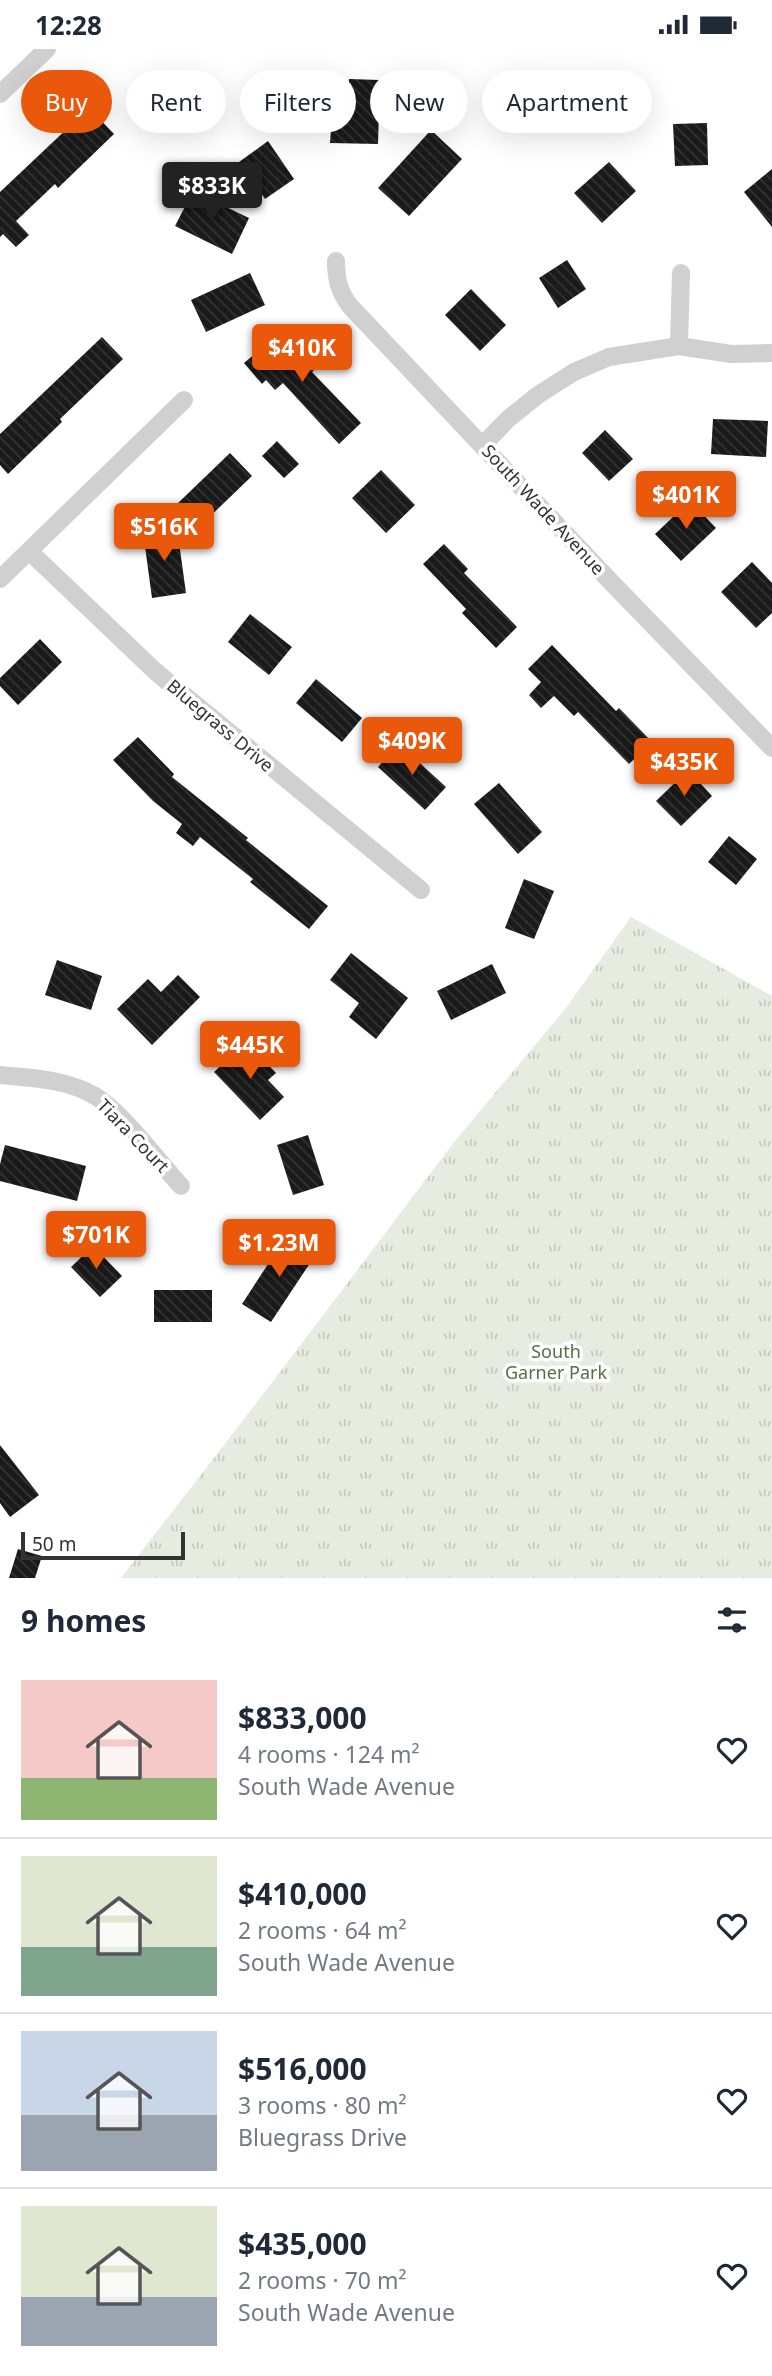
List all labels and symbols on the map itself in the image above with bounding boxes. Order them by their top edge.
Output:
pin: $833K [163,163,261,222]
pin: $410K [253,325,351,384]
street label: South Wade Avenue [477,439,610,580]
pin: $401K [637,471,735,531]
pin: $516K [115,503,213,563]
street label: Bluegrass Drive [162,674,279,777]
pin: $409K [363,717,461,777]
pin: $435K [635,739,733,798]
pin: $445K [201,1021,299,1081]
street label: Tiara Court [92,1093,175,1178]
pin: $701K [47,1211,145,1271]
pin: $1.23M [222,1219,336,1279]
park label: South Garner Park [505,1339,607,1384]
scale bar [21,1529,186,1561]

